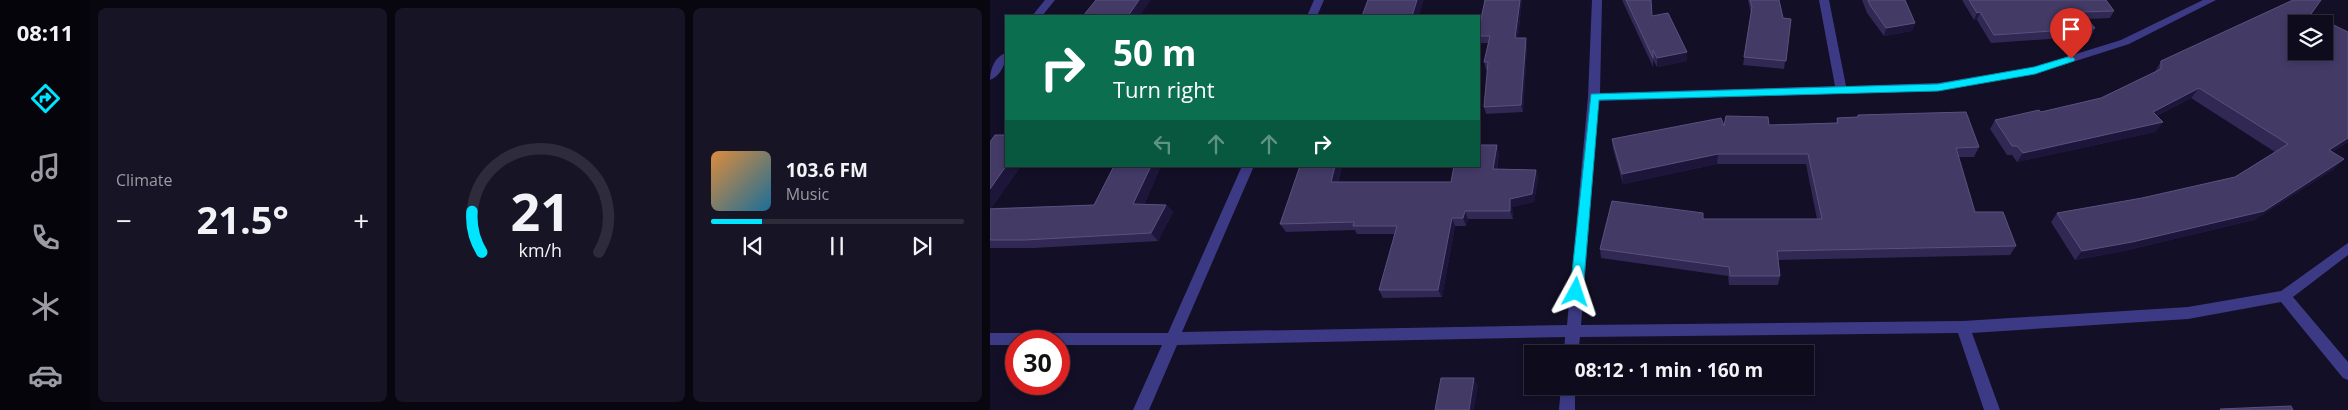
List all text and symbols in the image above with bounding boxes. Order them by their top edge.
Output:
pin [2050,8,2092,59]
icon: arrive [2057,15,2085,43]
map controls [2288,15,2333,60]
button: layers [2288,15,2333,60]
text: 08:11 [17,17,73,47]
text: 50 m [1113,29,1196,76]
icon: right [1030,35,1095,100]
text: Turn right [1113,74,1215,104]
icon: directions [28,81,63,116]
icon: left [1149,130,1177,158]
icon: ahead [1202,130,1230,158]
icon: ahead [1255,130,1283,158]
icon: right [1308,130,1336,158]
icon: music [28,150,63,185]
text: 103.6 FM [786,157,868,183]
text: Climate [116,169,173,191]
text: 21 [510,175,570,246]
text: Music [786,183,829,205]
text: 21.5° [197,193,289,245]
text: − [116,201,132,239]
text: + [353,201,369,239]
icon: phone [28,220,63,255]
icon: previous [739,232,767,260]
icon: pause [823,232,851,260]
icon: next [908,232,936,260]
text: km/h [518,238,562,262]
position arrow [1549,265,1601,317]
icon: climate [28,289,63,324]
speed limit sign: 30 [1005,330,1070,395]
text: 08:12 · 1 min · 160 m [1575,357,1763,383]
icon: car [28,358,63,393]

